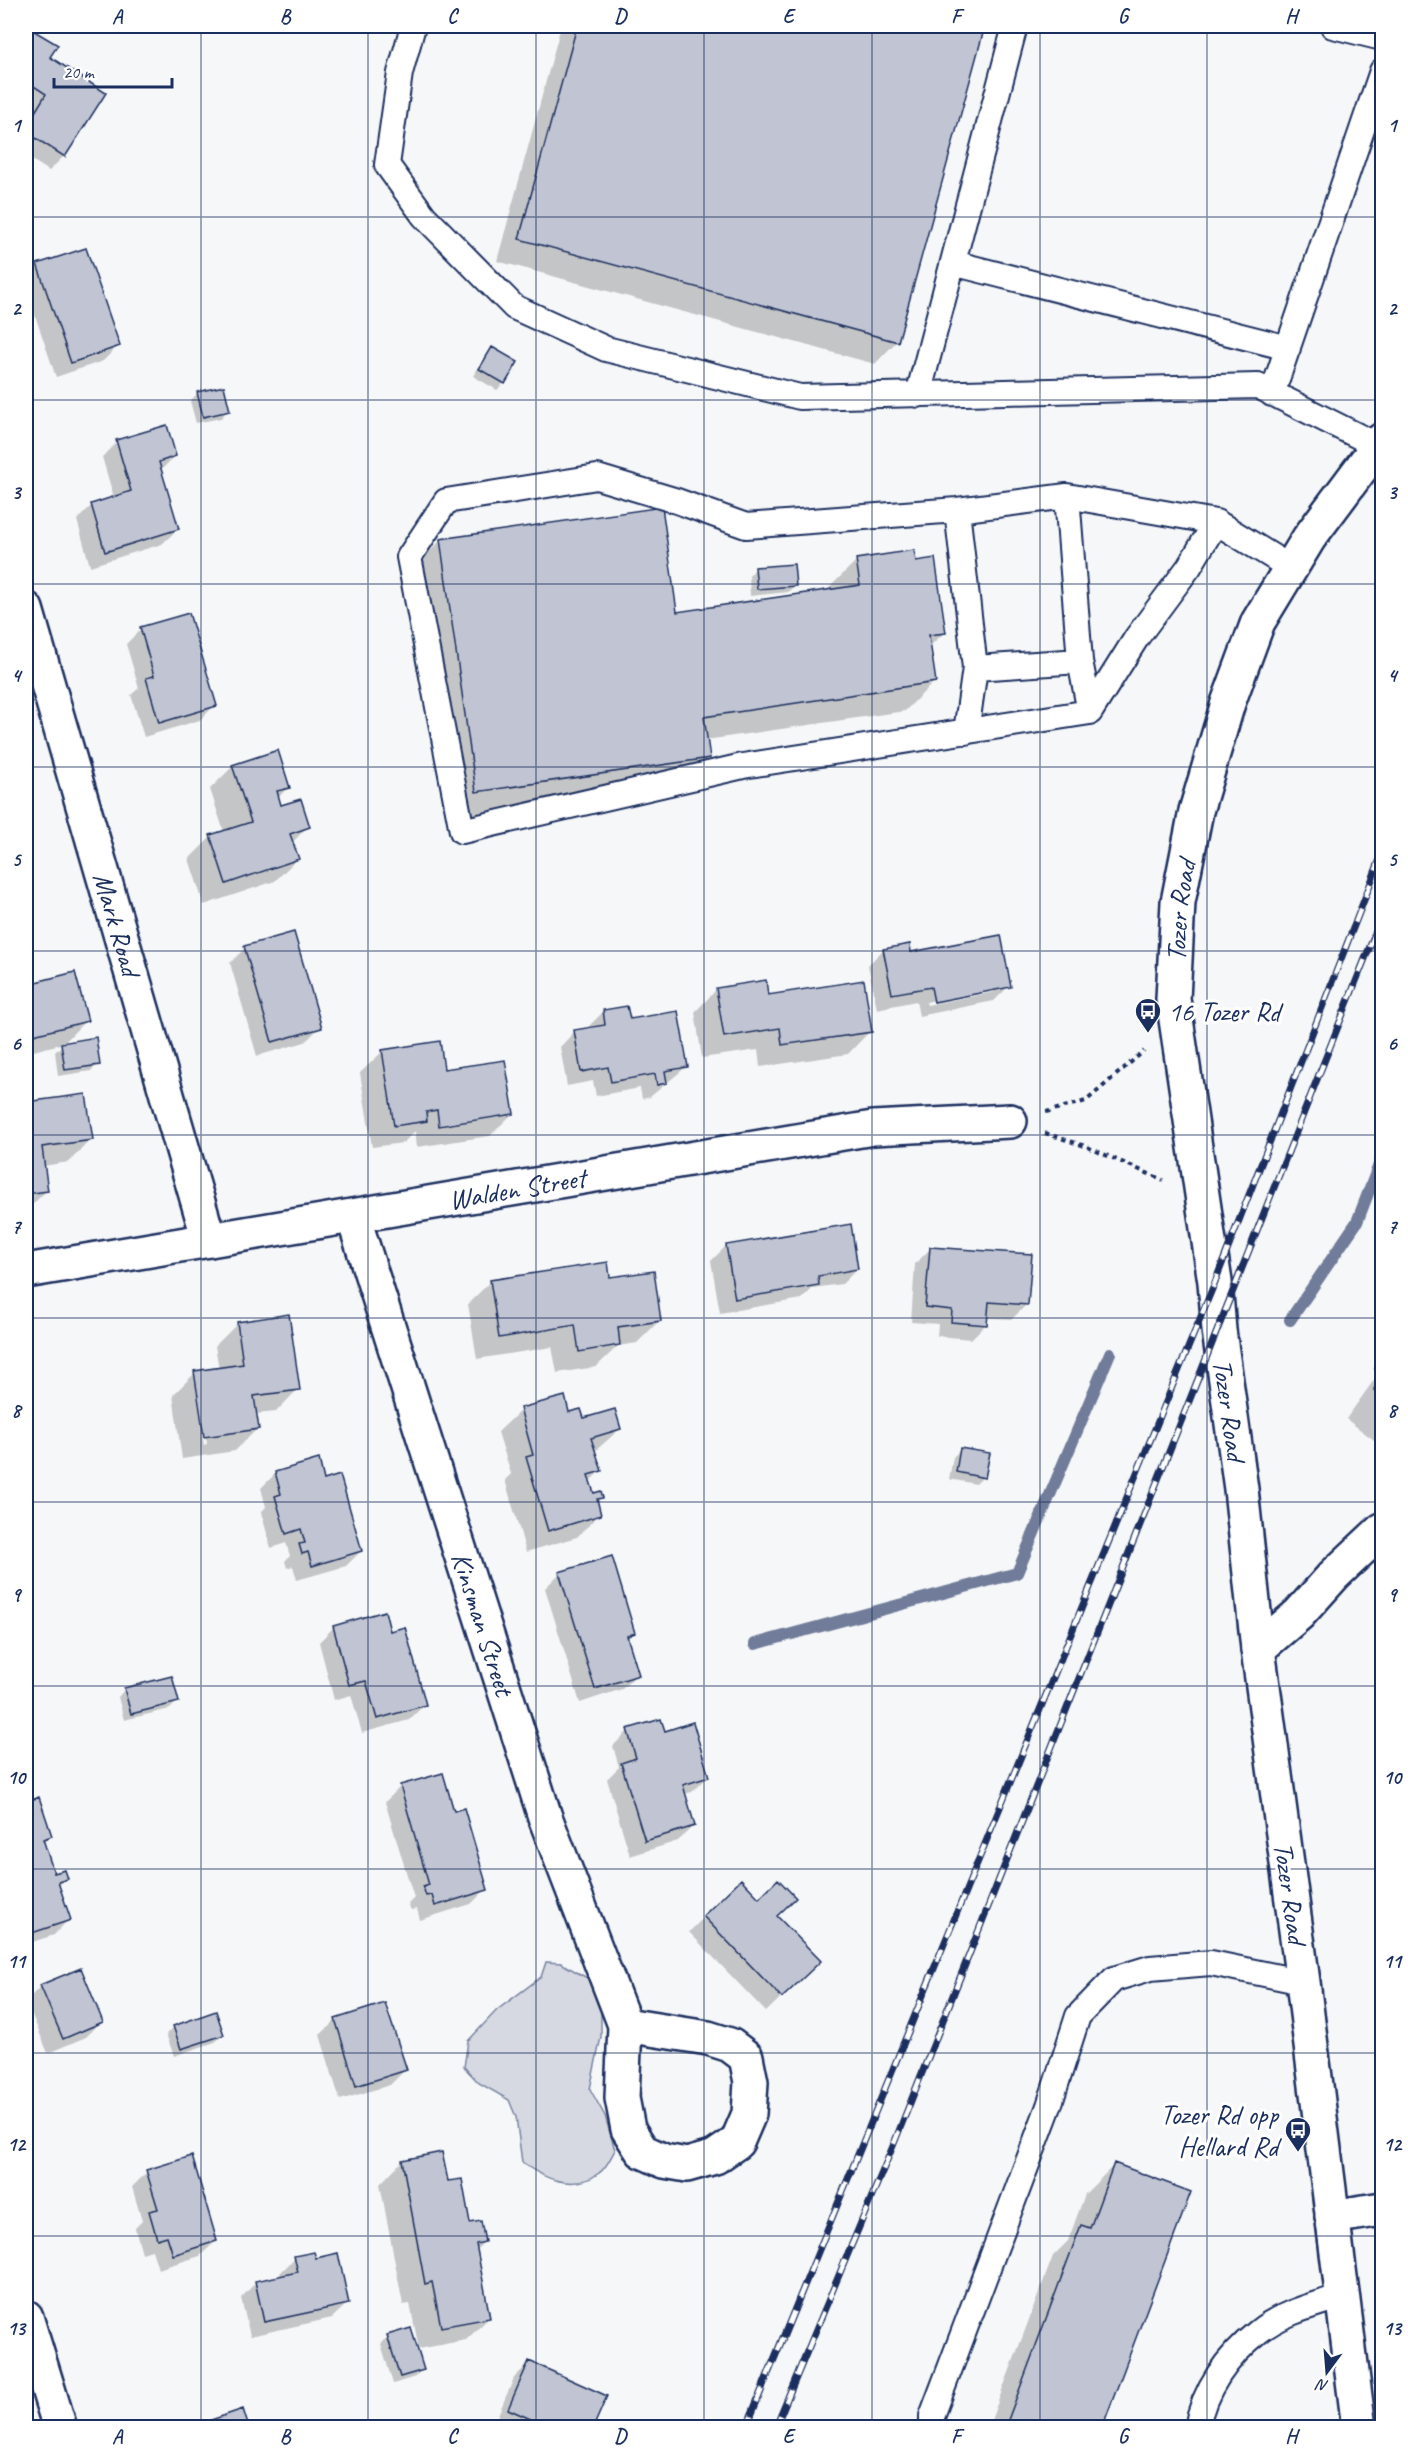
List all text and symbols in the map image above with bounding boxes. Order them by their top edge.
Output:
text: A [112,4,124,29]
text: B [280,4,292,29]
text: C [447,4,459,29]
text: D [614,4,628,29]
text: E [783,4,797,29]
text: F [951,4,965,29]
text: G [1118,4,1131,29]
text: H [1285,4,1300,29]
scale bar [54,51,172,89]
text: 20 m [63,61,96,83]
text: 1 [12,113,23,138]
text: 1 [1388,113,1399,138]
text: 2 [12,296,23,321]
text: 2 [1388,296,1399,321]
text: 3 [12,480,23,505]
text: 3 [1388,480,1399,505]
text: 4 [12,663,24,688]
text: 4 [1388,663,1400,688]
text: 5 [12,847,23,872]
text: 5 [1388,847,1399,872]
street label: Tozer Road [1158,853,1205,962]
street label: Mark Road [85,868,150,984]
place label: 16 Tozer Rd [1168,994,1284,1029]
bus stop icon: 16 Tozer Rd [1133,996,1163,1034]
text: 6 [11,1031,22,1056]
text: 6 [1387,1031,1398,1056]
street label: Walden Street [446,1159,592,1217]
text: 7 [12,1214,23,1239]
text: 7 [1388,1214,1399,1239]
street label: Tozer Road [1205,1357,1254,1467]
text: 8 [12,1398,24,1423]
text: 8 [1388,1398,1400,1423]
street label: Kinsman Street [444,1548,523,1702]
text: 9 [12,1582,23,1607]
text: 9 [1388,1582,1399,1607]
text: 10 [7,1765,27,1790]
text: 10 [1383,1765,1403,1790]
street label: Tozer Road [1266,1840,1315,1950]
text: 11 [7,1949,27,1974]
text: 11 [1383,1949,1403,1974]
place label: Tozer Rd opp Hellard Rd [1160,2097,1282,2164]
bus stop icon: Tozer Rd opp Hellard Rd [1283,2115,1313,2153]
text: 12 [7,2132,27,2157]
text: 12 [1383,2132,1403,2157]
text: 13 [7,2316,27,2341]
text: 13 [1383,2316,1403,2341]
north arrow [1297,2342,1357,2402]
text: N [1313,2374,1331,2396]
text: A [112,2424,124,2449]
text: B [280,2424,292,2449]
text: C [447,2424,459,2449]
text: D [614,2424,628,2449]
text: E [783,2424,797,2449]
text: F [951,2424,965,2449]
text: G [1118,2424,1131,2449]
text: H [1285,2424,1300,2449]

